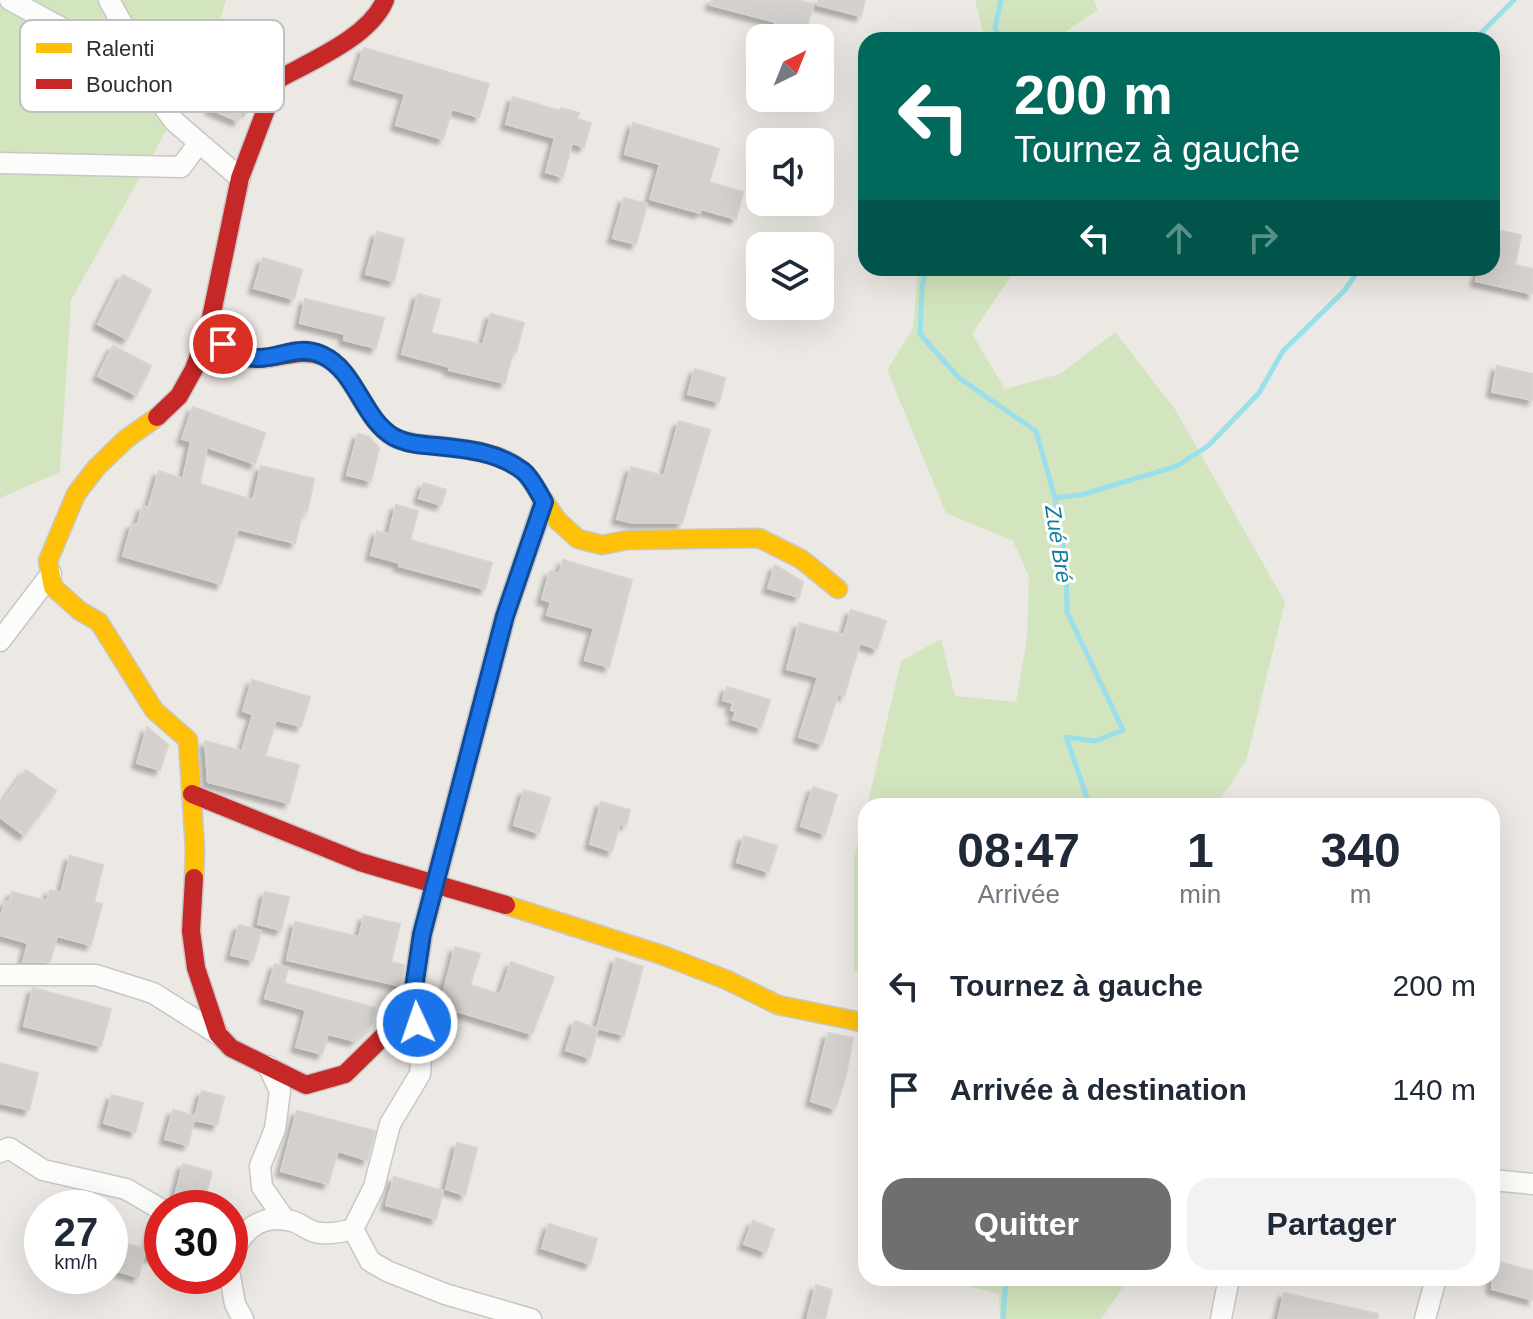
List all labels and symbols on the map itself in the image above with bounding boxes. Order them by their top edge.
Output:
legend [20,20,284,112]
north arrow [746,24,834,112]
text: Ralenti [86,36,154,61]
text: Bouchon [86,72,173,97]
pin [189,310,257,378]
water label: Zué Bré [1040,502,1077,585]
position arrow [375,981,459,1065]
speed limit sign: 30 [144,1190,248,1294]

